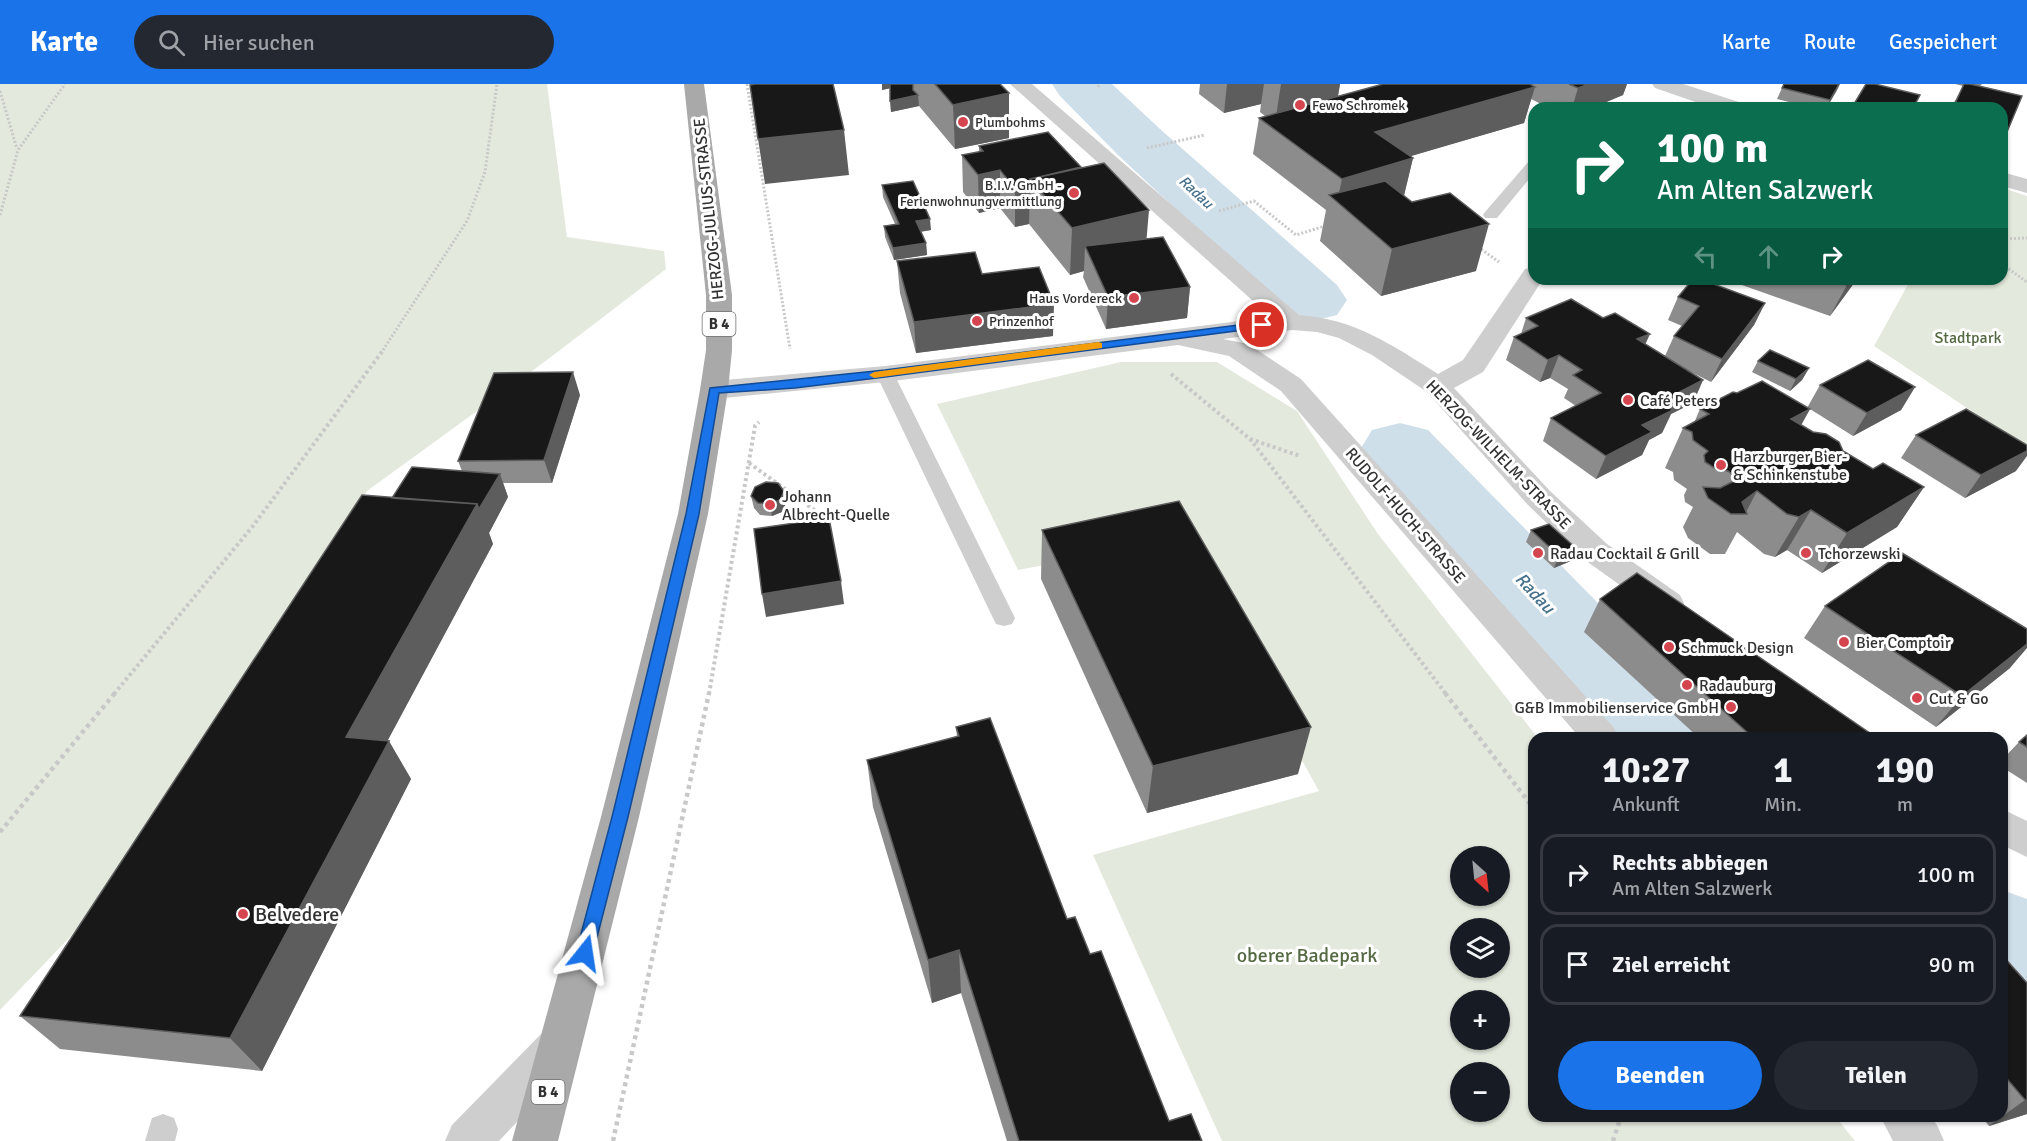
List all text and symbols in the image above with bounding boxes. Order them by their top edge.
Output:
search box [134,15,554,69]
text: Karte [30,25,98,59]
icon: search [155,26,188,59]
text: Hier suchen [203,29,315,56]
text: Karte [1722,29,1771,55]
text: Route [1804,29,1856,55]
text: Gespeichert [1889,29,1997,55]
place label: Fewo Schromek [1312,97,1405,114]
marker: Fewo Schromek [1293,98,1307,112]
place label: Plumbohms [975,114,1045,131]
marker: Plumbohms [956,115,970,129]
street label: HERZOG-JULIUS-STRASSE [689,117,728,301]
text: 100 m [1657,123,1768,174]
icon: right [1558,126,1636,204]
water label: Radau [1175,172,1217,213]
text: Am Alten Salzwerk [1657,174,1873,207]
place label: B.I.V. GmbH - Ferienwohnungvermittlung [900,177,1062,210]
marker: B.I.V. GmbH - Ferienwohnungvermittlung [1067,186,1081,200]
icon: left [1689,240,1722,273]
icon: ahead [1752,240,1785,273]
icon: right [1815,240,1848,273]
place label: Haus Vordereck [1029,290,1122,307]
marker: Haus Vordereck [1127,291,1141,305]
pin [1236,299,1287,350]
icon: arrive [1245,308,1278,341]
road number: B 4 [702,312,736,336]
place label: Prinzenhof [989,313,1055,330]
marker: Prinzenhof [970,314,984,328]
park label: Stadtpark [1934,328,2002,348]
street label: HERZOG-WILHELM-STRASSE [1422,376,1575,534]
place label: Café Peters [1640,391,1717,411]
marker: Café Peters [1621,393,1635,407]
street label: RUDOLF-HUCH-STRASSE [1341,444,1470,588]
place label: Harzburger Bier- & Schinkenstube [1733,447,1847,485]
marker: Harzburger Bier- & Schinkenstube [1714,458,1728,472]
place label: Johann Albrecht-Quelle [782,487,890,525]
marker: Johann Albrecht-Quelle [763,498,777,512]
place label: Radau Cocktail & Grill [1550,544,1700,564]
place label: Tchorzewski [1818,544,1901,564]
marker: Radau Cocktail & Grill [1531,546,1545,560]
marker: Tchorzewski [1799,546,1813,560]
water label: Radau [1511,568,1560,619]
place label: Bier Comptoir [1856,633,1951,653]
marker: Bier Comptoir [1837,635,1851,649]
place label: Schmuck Design [1681,638,1794,658]
marker: Schmuck Design [1662,640,1676,654]
place label: Radauburg [1699,676,1773,696]
marker: Radauburg [1680,678,1694,692]
place label: Cut & Go [1929,689,1989,709]
marker: Cut & Go [1910,691,1924,705]
place label: G&B Immobilienservice GmbH [1515,698,1719,718]
marker: G&B Immobilienservice GmbH [1724,700,1738,714]
text: 10:27 [1602,748,1690,793]
text: 1 [1773,748,1793,793]
text: 190 [1876,748,1934,793]
text: Ankunft [1612,792,1680,817]
text: Min. [1764,792,1802,817]
text: m [1897,792,1913,817]
north arrow [1450,846,1510,906]
map controls [1450,846,1510,1122]
text: Rechts abbiegen [1612,849,1768,876]
icon: right [1561,858,1594,891]
text: 100 m [1917,861,1975,888]
text: Am Alten Salzwerk [1612,876,1772,901]
place label: Belvedere [255,902,339,927]
marker: Belvedere [236,907,250,921]
button: layers [1450,918,1510,978]
position arrow [553,921,617,985]
park label: oberer Badepark [1237,943,1377,968]
icon: arrive [1561,948,1594,981]
text: Ziel erreicht [1612,951,1730,978]
text: 90 m [1929,951,1975,978]
button: + [1450,990,1510,1050]
button: Beenden [1558,1041,1762,1110]
button: Teilen [1774,1041,1978,1110]
button: − [1450,1062,1510,1122]
road number: B 4 [532,1080,564,1104]

